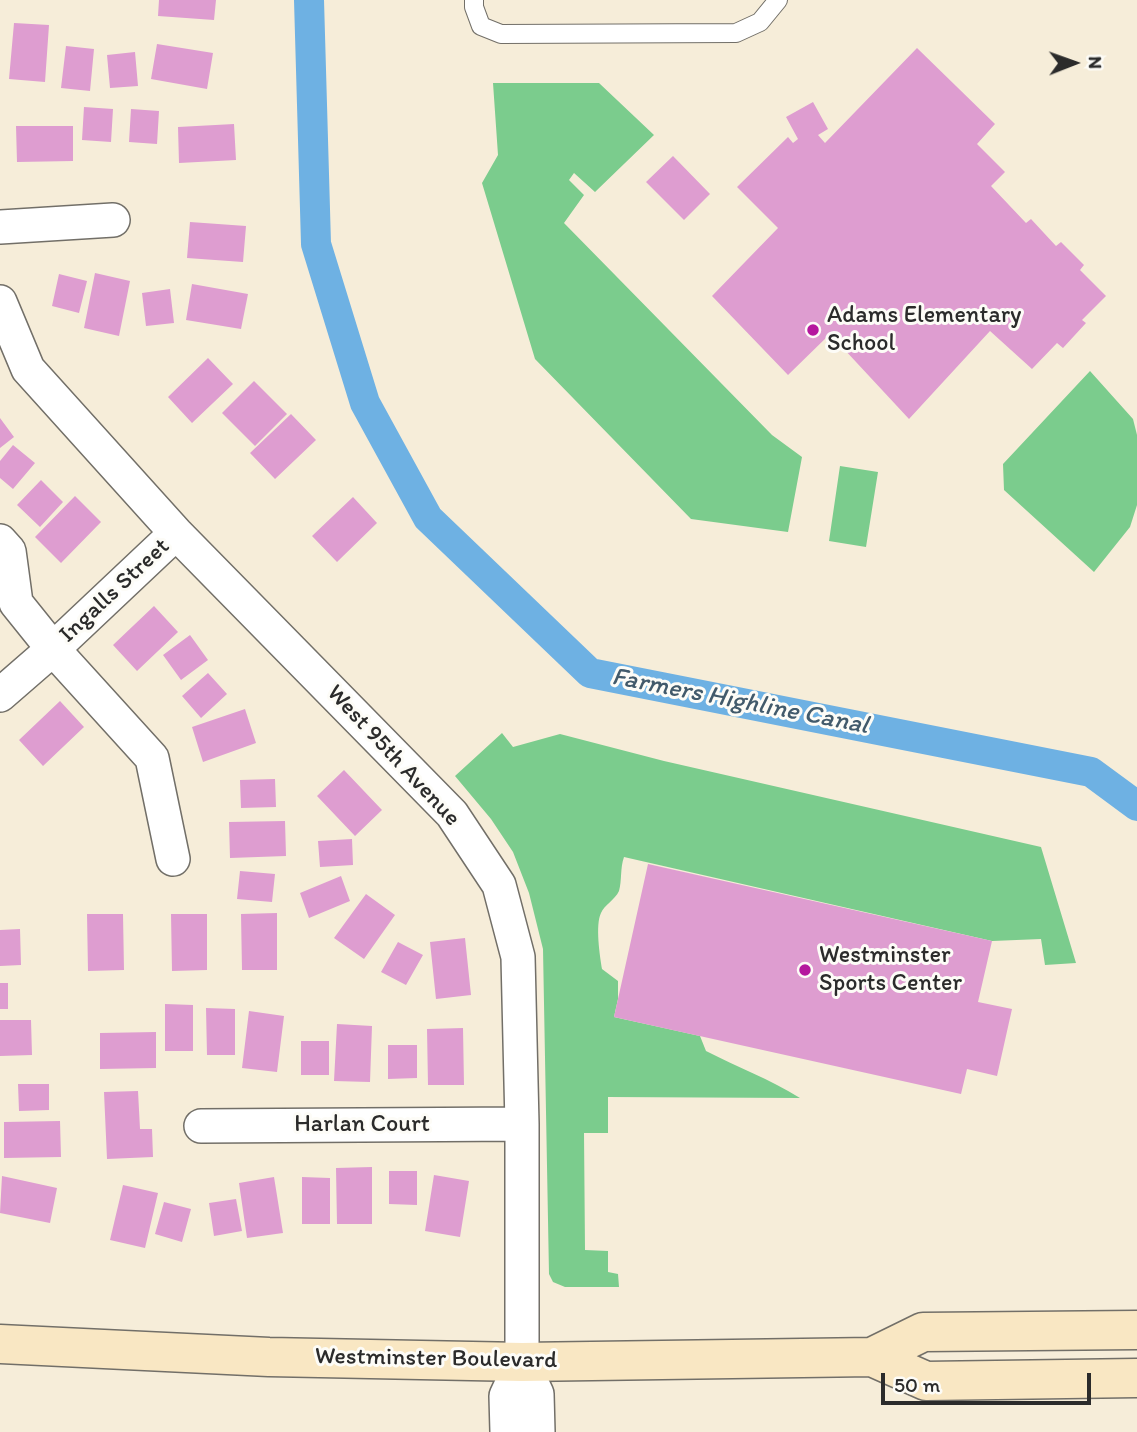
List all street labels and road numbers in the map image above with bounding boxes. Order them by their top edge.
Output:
street label: Ingalls Street [54,533,176,649]
street label: West 95th Avenue [320,679,466,833]
street label: Harlan Court [294,1111,430,1139]
street label: Westminster Boulevard [314,1342,558,1376]

